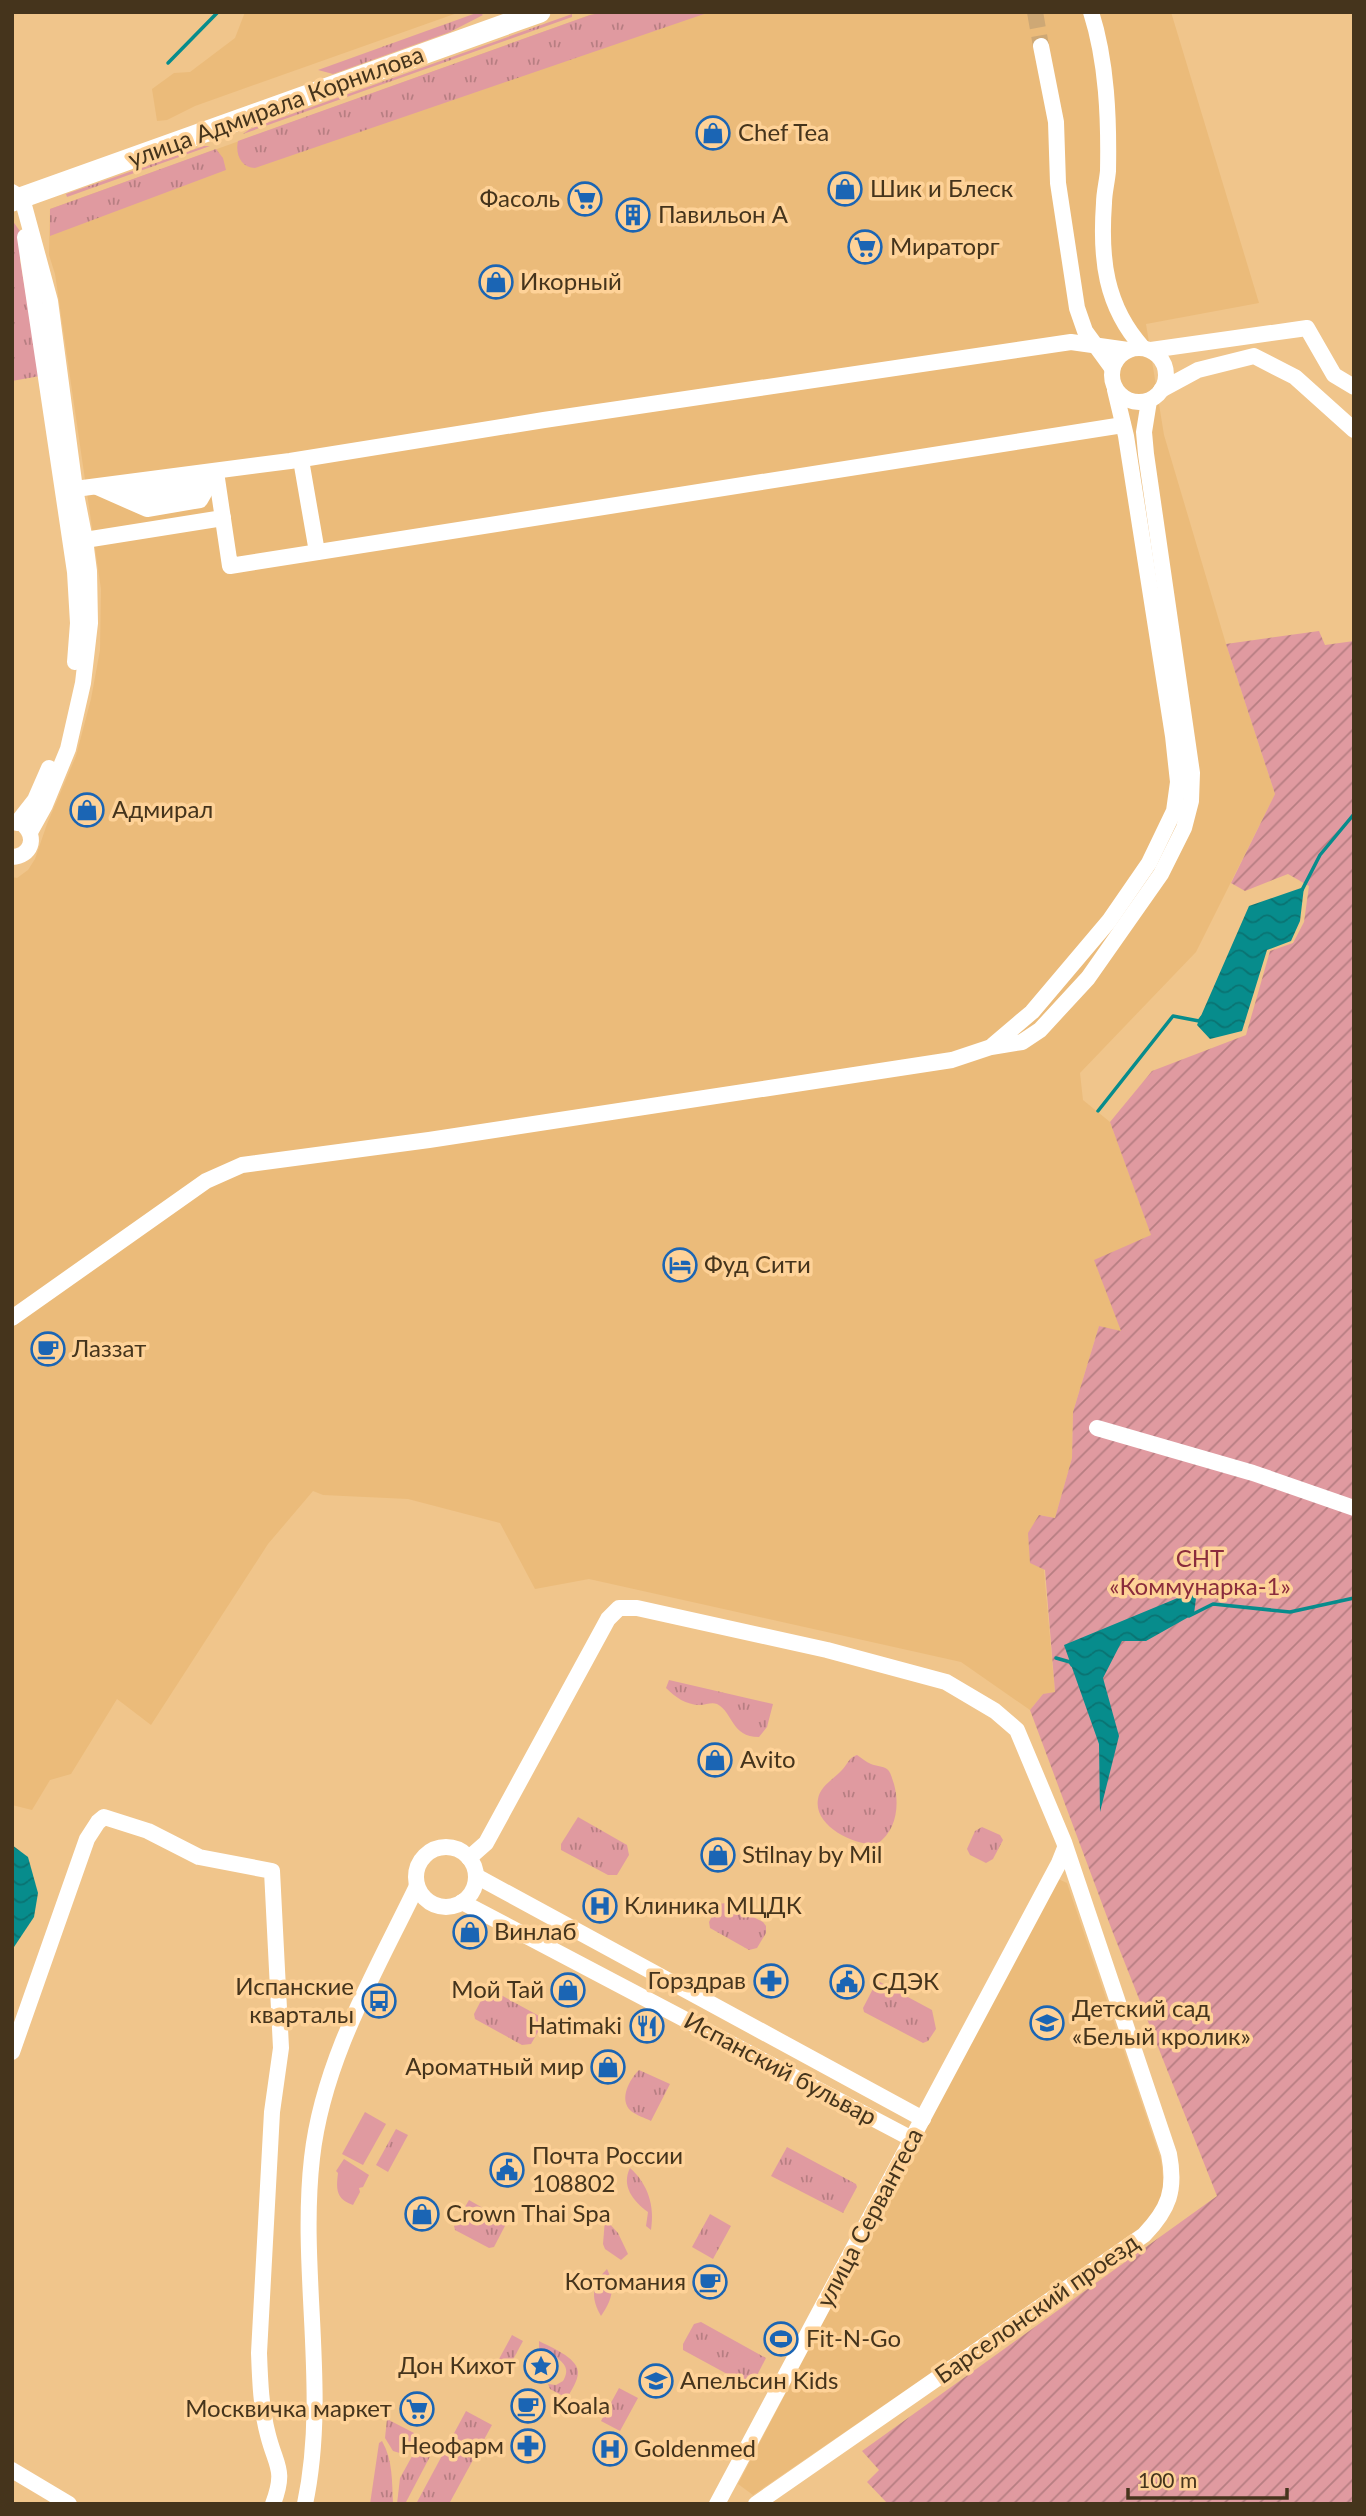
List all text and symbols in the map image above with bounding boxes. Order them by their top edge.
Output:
street label: улица Адмирала Корнилова [124,39,427,173]
shop icon: Chef Tea [694,114,732,152]
place label: Chef Tea [738,117,829,146]
shop icon: Шик и Блеск [826,170,864,208]
place label: Шик и Блеск [870,173,1014,202]
supermarket icon: Фасоль [566,180,604,218]
place label: Фасоль [480,183,560,212]
building icon: Павильон А [614,196,652,234]
place label: Павильон А [658,199,789,228]
supermarket icon: Мираторг [846,228,884,266]
place label: Мираторг [890,231,1000,260]
shop icon: Икорный [477,263,515,301]
place label: Икорный [520,266,622,295]
shop icon: Адмирал [68,791,106,829]
place label: Адмирал [112,794,213,823]
hotel icon: Фуд Сити [661,1246,699,1284]
place label: Фуд Сити [704,1249,811,1278]
cafe icon: Лаззат [29,1330,67,1368]
place label: Лаззат [71,1333,146,1362]
park label: СНТ «Коммунарка-1» [1109,1543,1291,1600]
shop icon: Avito [696,1741,734,1779]
place label: Avito [740,1744,796,1773]
shop icon: Stilnay by Mil [699,1836,737,1874]
place label: Stilnay by Mil [742,1839,882,1868]
hospital icon: Клиника МЦДК [581,1887,619,1925]
place label: Клиника МЦДК [624,1890,802,1919]
shop icon: Винлаб [451,1913,489,1951]
place label: Винлаб [494,1916,577,1945]
pharmacy icon: Горздрав [752,1962,790,2000]
public building icon: СДЭК [828,1963,866,2001]
place label: Горздрав [648,1965,746,1994]
place label: СДЭК [872,1966,939,1995]
place label: Испанские кварталы [235,1971,354,2028]
shop icon: Мой Тай [549,1971,587,2009]
place label: Мой Тай [451,1974,544,2003]
bus stop icon: Испанские кварталы [360,1982,398,2020]
place label: Детский сад «Белый кролик» [1072,1993,1251,2050]
school or university icon: Детский сад «Белый кролик» [1028,2004,1066,2042]
street label: Испанский бульвар [680,2005,882,2131]
restaurant icon: Hatimaki [628,2007,666,2045]
place label: Hatimaki [528,2010,622,2039]
shop icon: Ароматный мир [589,2048,627,2086]
place label: Ароматный мир [405,2051,584,2080]
street label: улица Сервантеса [809,2123,928,2312]
place label: Почта России 108802 [532,2140,683,2197]
public building icon: Почта России 108802 [488,2151,526,2189]
shop icon: Crown Thai Spa [403,2195,441,2233]
place label: Crown Thai Spa [446,2198,611,2227]
street label: Барселонский проезд [929,2226,1144,2389]
cafe icon: Котомания [691,2263,729,2301]
place label: Котомания [564,2266,686,2295]
sports icon: Fit-N-Go [762,2320,800,2358]
place label: Fit-N-Go [806,2323,901,2352]
place icon: Дон Кихот [522,2347,560,2385]
place label: Дон Кихот [398,2350,516,2379]
school or university icon: Апельсин Kids [637,2362,675,2400]
place label: Апельсин Kids [680,2365,838,2394]
cafe icon: Koala [509,2387,547,2425]
supermarket icon: Москвичка маркет [398,2390,436,2428]
place label: Koala [552,2390,610,2419]
place label: Москвичка маркет [185,2393,392,2422]
pharmacy icon: Неофарм [509,2427,547,2465]
place label: Неофарм [401,2430,504,2459]
hospital icon: Goldenmed [591,2430,629,2468]
place label: Goldenmed [634,2433,756,2462]
scale bar [1128,2456,1287,2500]
text: 100 m [1138,2467,1197,2492]

